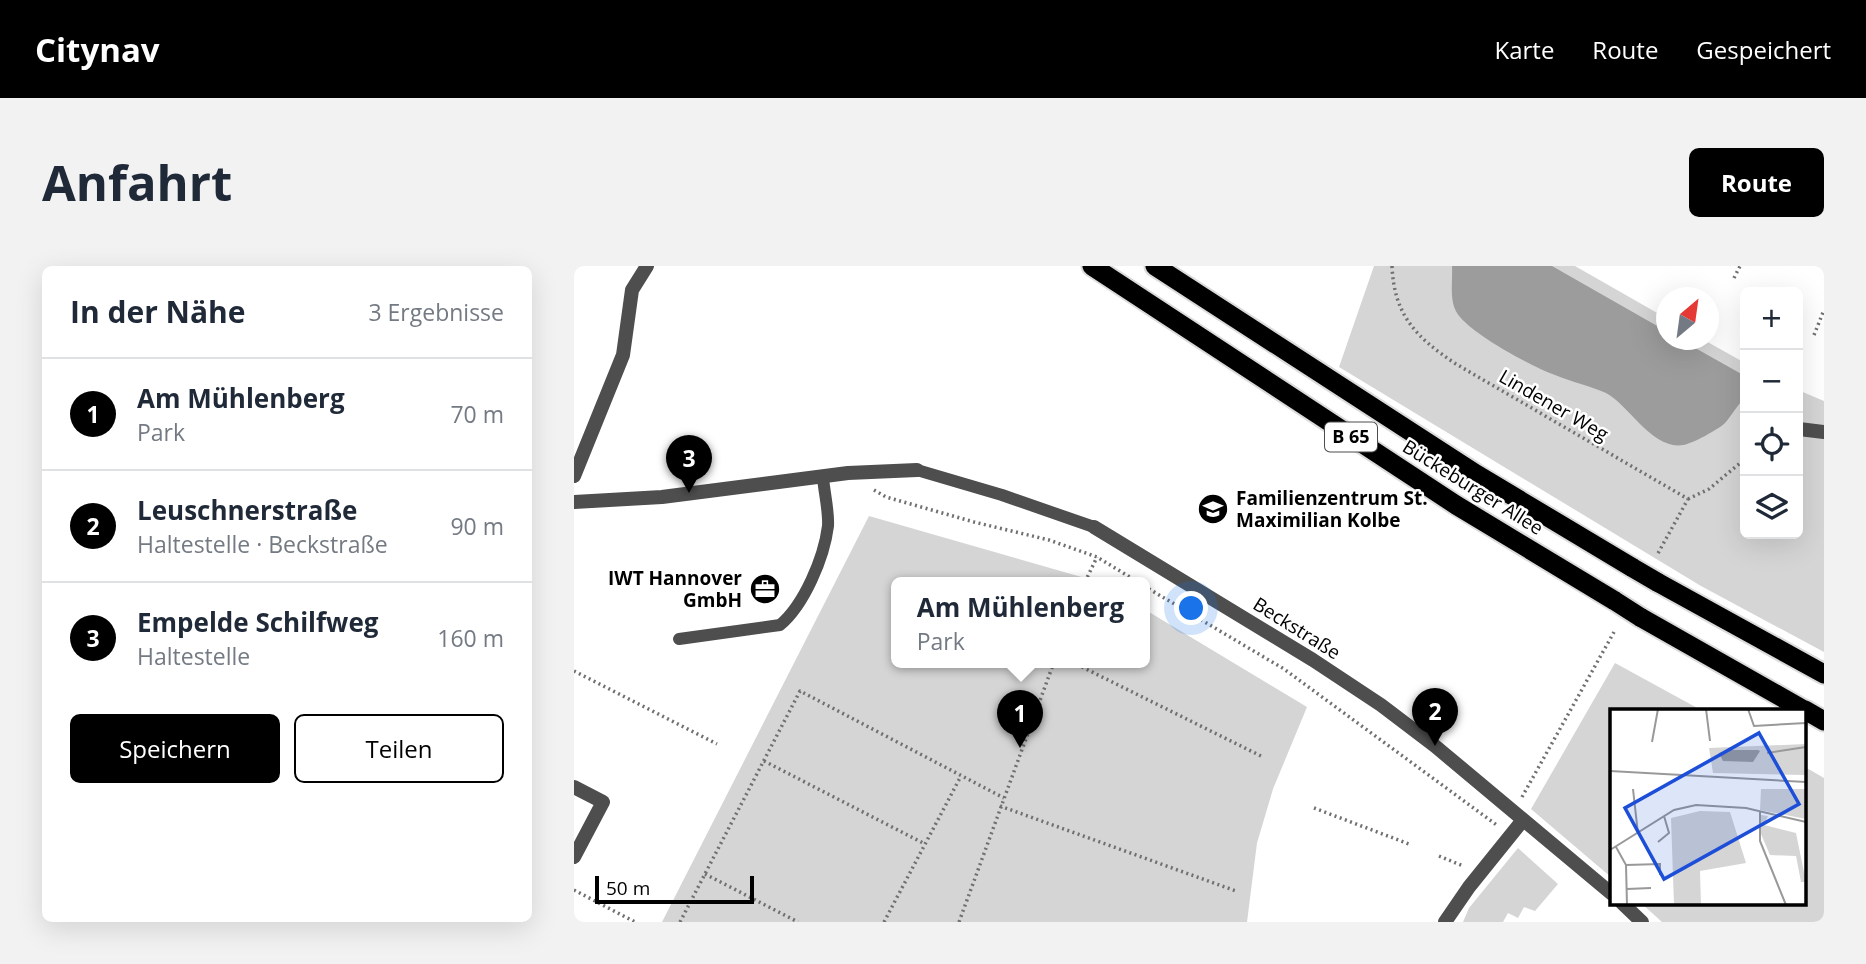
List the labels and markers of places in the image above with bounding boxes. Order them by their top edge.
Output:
pin: 3 [666,435,712,493]
place label: Familienzentrum St. Maximilian Kolbe [1236,485,1428,533]
school or university icon: Familienzentrum St. Maximilian Kolbe [1196,492,1230,526]
place label: IWT Hannover GmbH [608,565,742,613]
office icon: IWT Hannover GmbH [748,572,782,606]
pin: 2 [1412,688,1458,746]
pin: 1 [997,690,1043,748]

